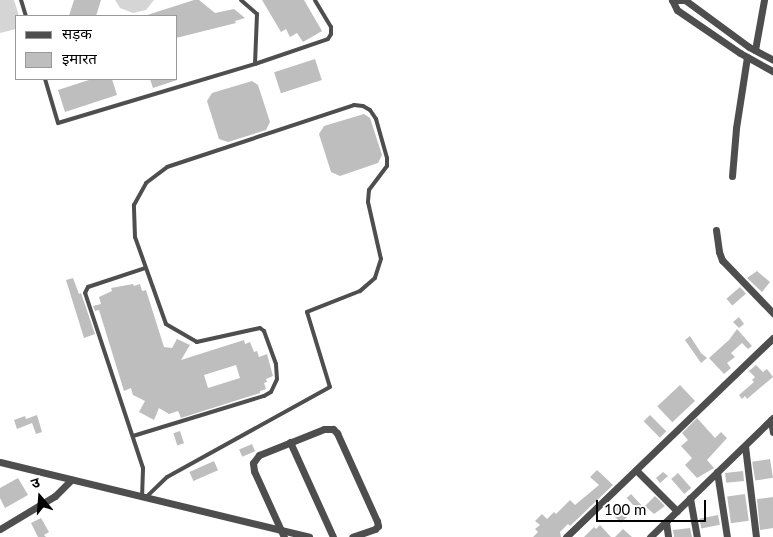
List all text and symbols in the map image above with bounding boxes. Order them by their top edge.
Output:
legend [15,15,178,80]
text: सड़क [62,24,92,42]
text: इमारत [62,49,97,67]
north arrow [15,472,65,522]
text: उ [29,473,42,492]
scale bar [598,490,708,522]
text: 100 m [604,500,646,518]

